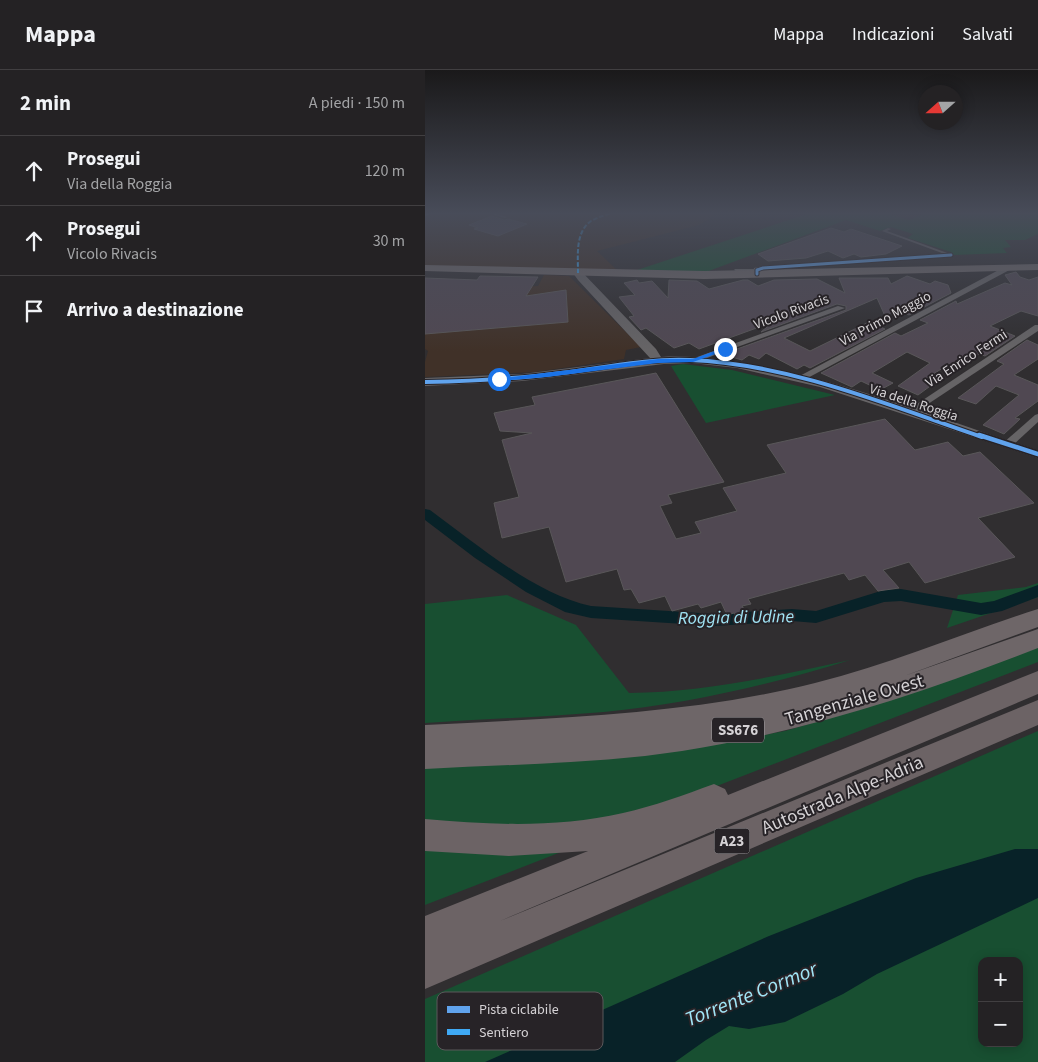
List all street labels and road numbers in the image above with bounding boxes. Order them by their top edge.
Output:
street label: Via Primo Maggio [836,286,935,351]
street label: Vicolo Rivacis [751,289,832,335]
street label: Via Enrico Fermi [922,325,1011,393]
street label: Via della Roggia [867,379,961,427]
street label: Tangenziale Ovest [782,668,927,733]
road number: SS676 [712,718,764,742]
street label: Autostrada Alpe-Adria [757,749,928,842]
road number: A23 [715,828,749,854]

